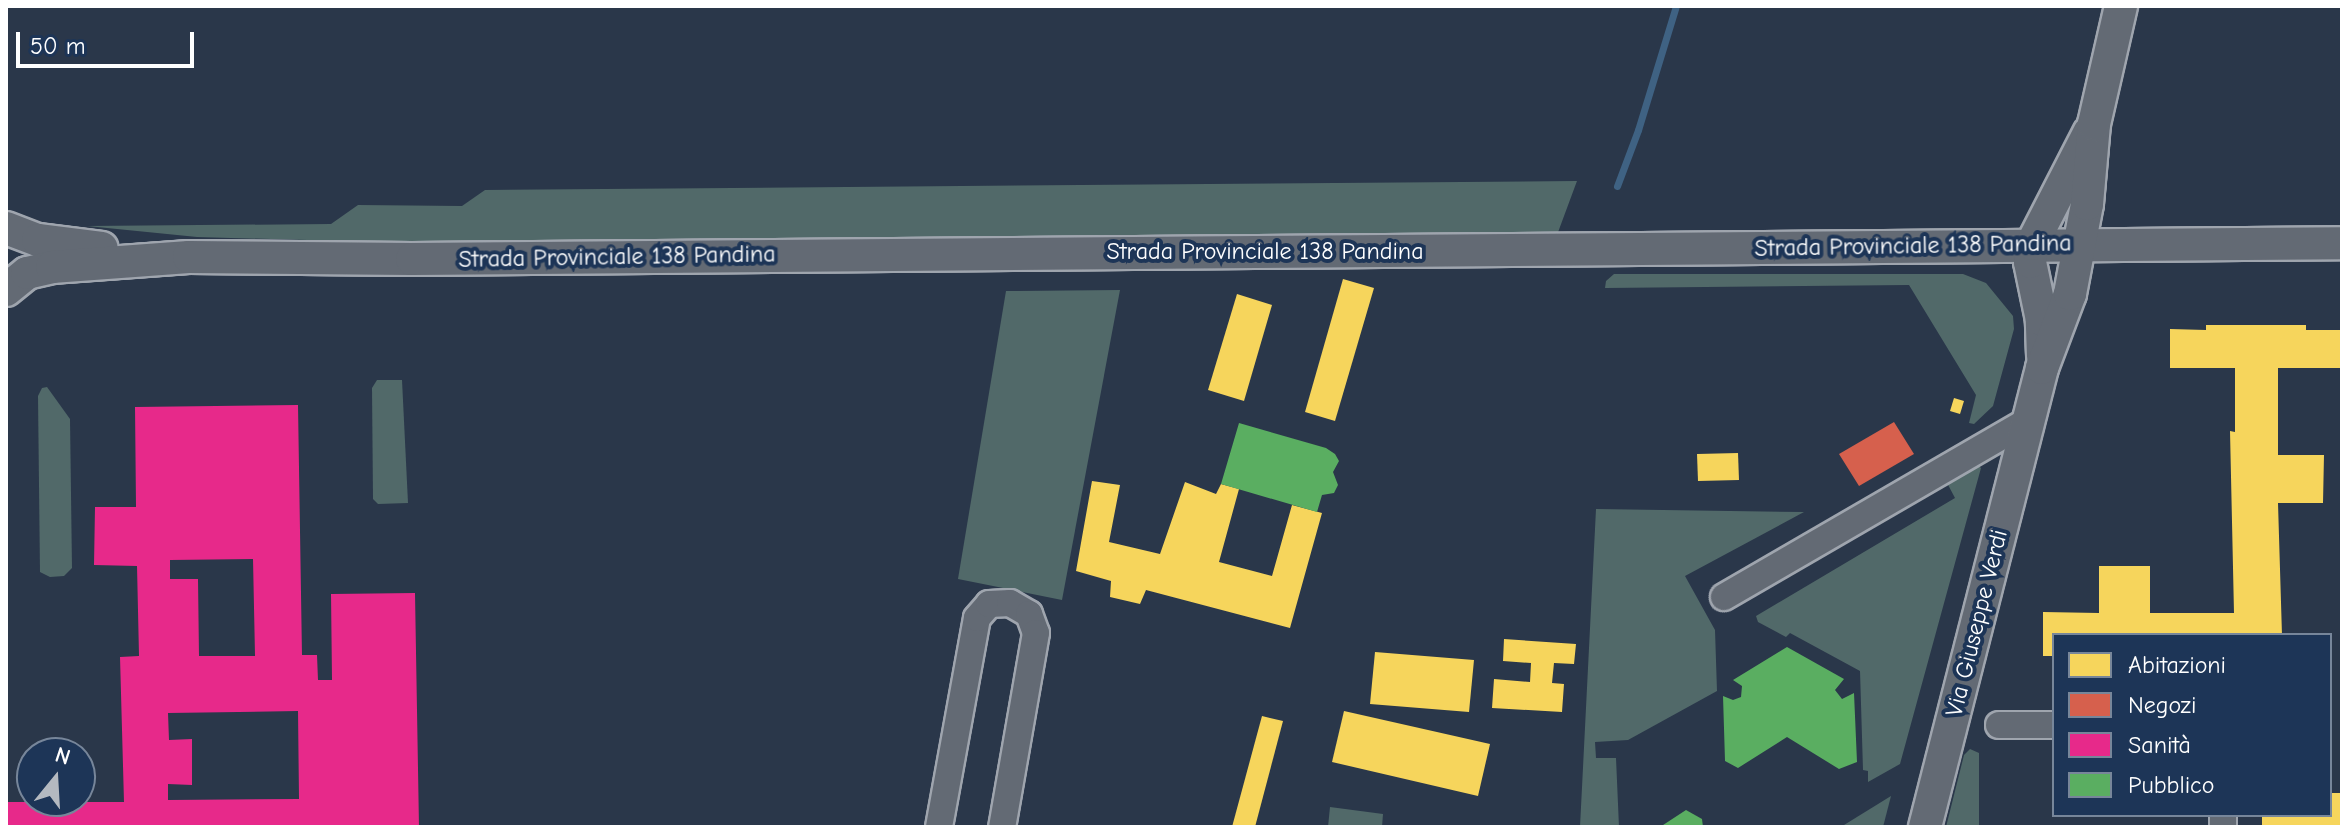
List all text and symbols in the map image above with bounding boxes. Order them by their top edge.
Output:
scale bar [20,16,198,66]
text: 50 m [30,32,86,60]
street label: Strada Provinciale 138 Pandina [1754,229,2072,263]
street label: Strada Provinciale 138 Pandina [1106,238,1424,266]
street label: Strada Provinciale 138 Pandina [458,240,776,274]
street label: Via Giuseppe Verdi [1940,527,2014,719]
legend [2052,633,2332,817]
text: Abitazioni [2128,651,2226,679]
text: Negozi [2128,691,2196,719]
text: Sanità [2128,731,2191,759]
north arrow [16,737,96,817]
text: N [52,741,74,771]
text: Pubblico [2128,771,2214,799]

